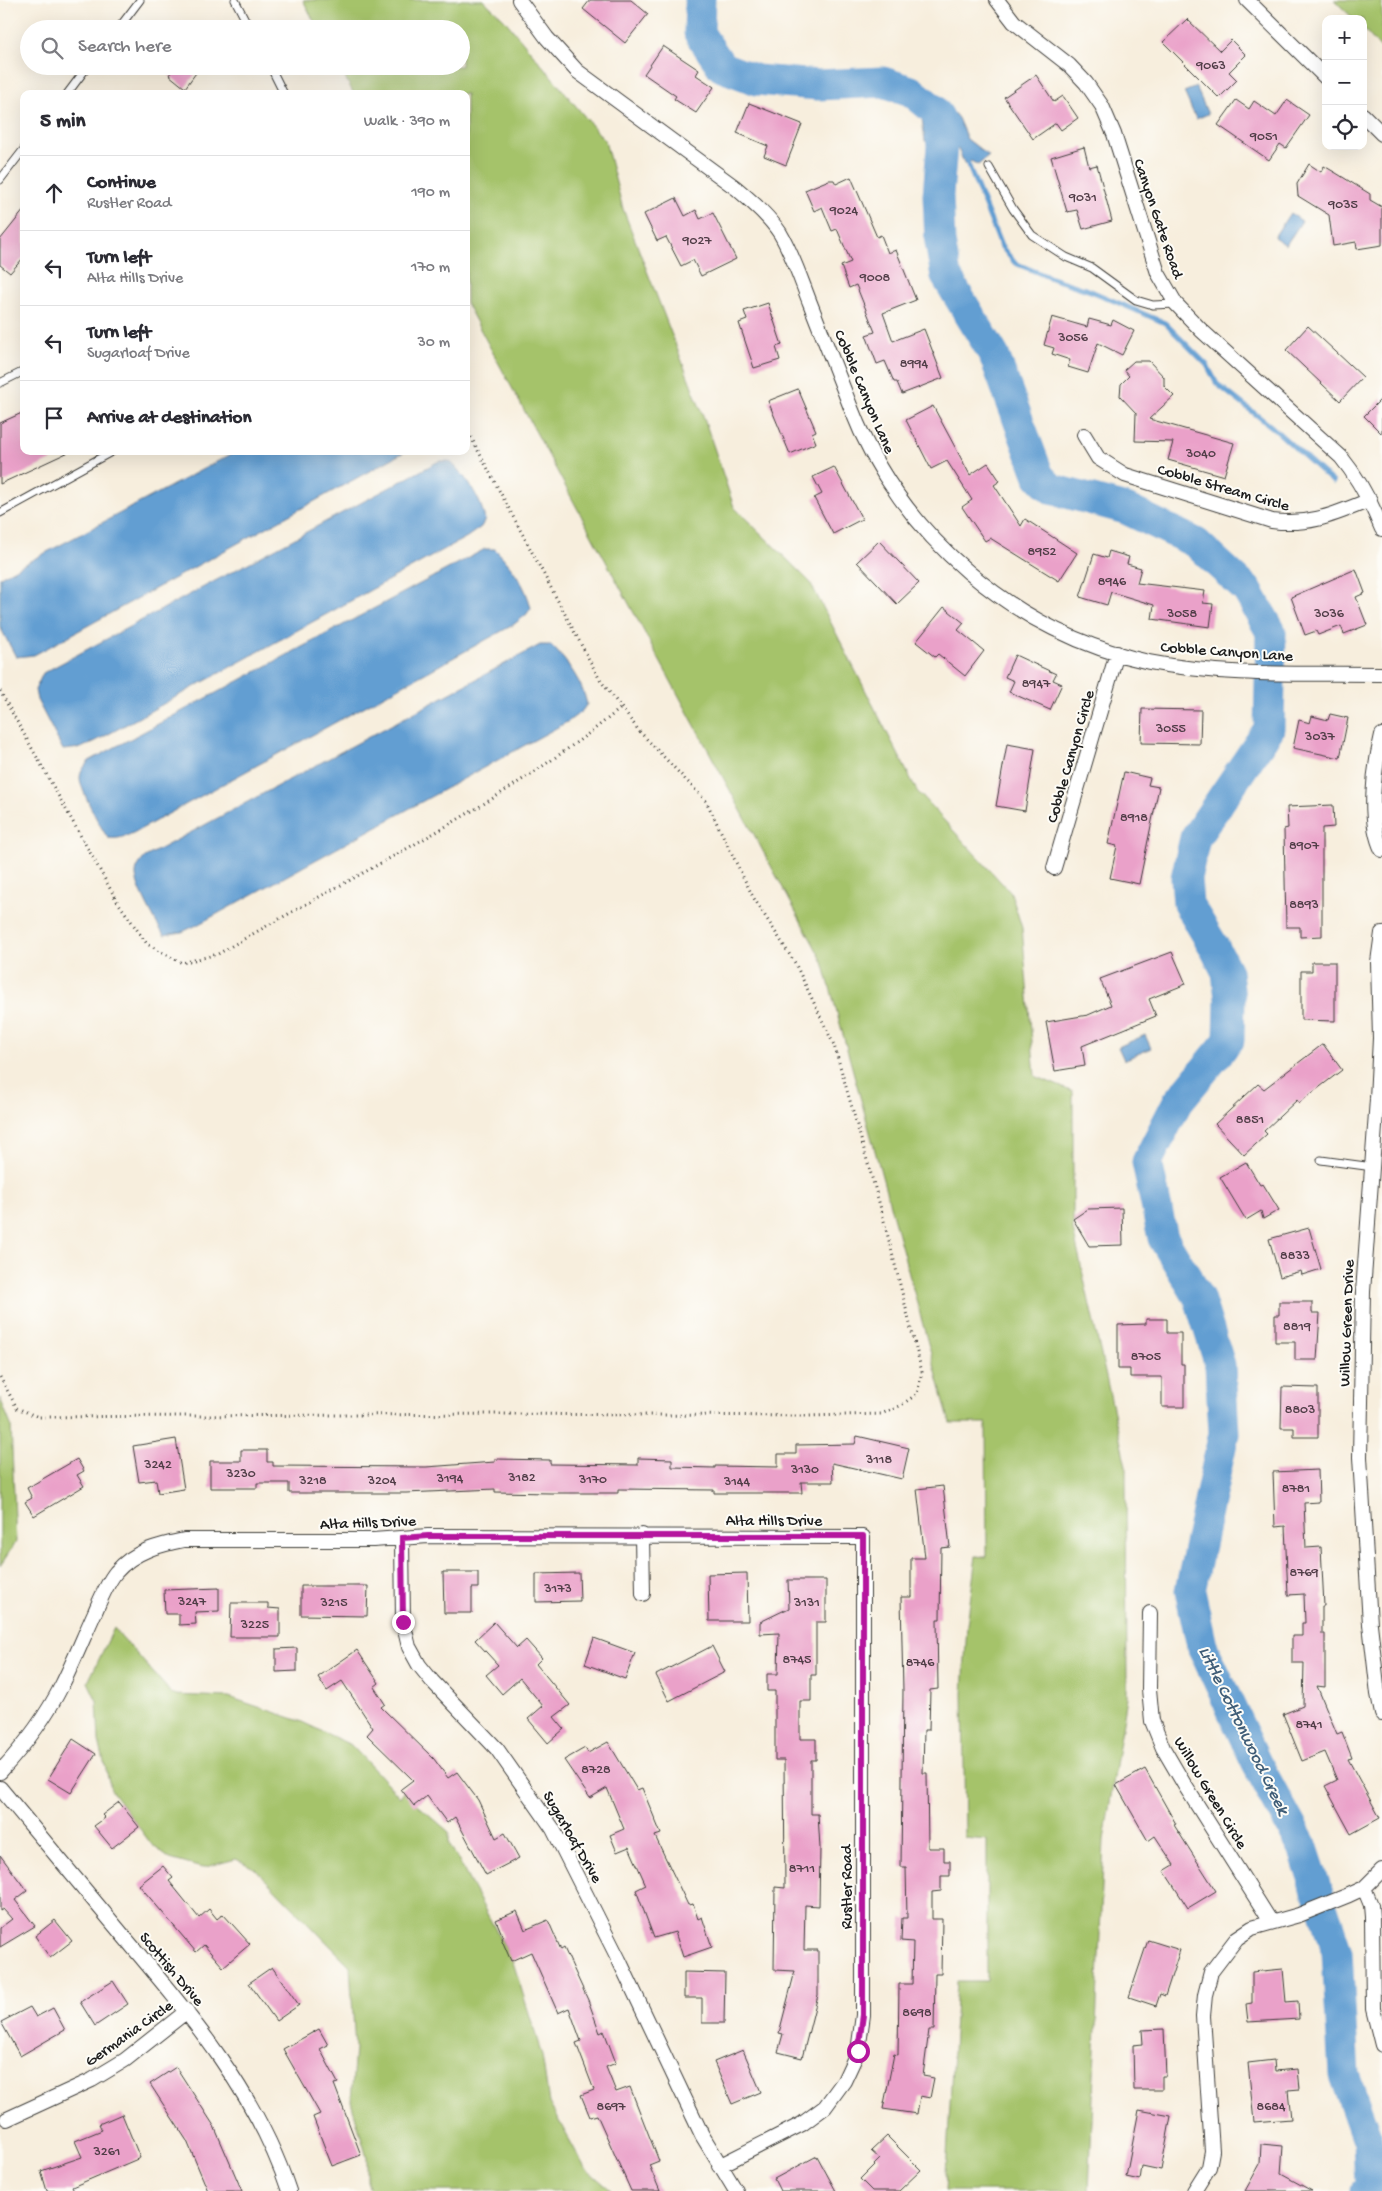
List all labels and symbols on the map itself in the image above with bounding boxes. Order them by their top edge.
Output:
house number: 9063 [1195,58,1226,75]
house number: 9051 [1249,129,1278,146]
street label: Canyon Gate Road [1127,157,1187,283]
house number: 9031 [1068,190,1097,207]
house number: 9035 [1327,197,1358,214]
house number: 9024 [829,203,859,220]
house number: 9027 [681,233,712,250]
house number: 9008 [859,270,891,287]
street label: Cobble Canyon Lane [828,328,898,458]
house number: 3056 [1057,330,1089,347]
house number: 8994 [900,356,929,373]
house number: 3040 [1185,446,1216,463]
street label: Cobble Stream Circle [1155,461,1292,517]
house number: 8952 [1028,544,1057,561]
house number: 8946 [1098,574,1127,591]
house number: 3058 [1166,606,1197,623]
house number: 3036 [1313,606,1345,623]
street label: Cobble Canyon Lane [1160,639,1294,668]
house number: 8947 [1022,676,1051,693]
street label: Cobble Canyon Circle [1044,688,1101,826]
house number: 3055 [1155,721,1186,738]
house number: 3037 [1304,729,1336,746]
house number: 8918 [1120,810,1148,827]
house number: 8907 [1289,838,1320,855]
house number: 8893 [1289,897,1319,914]
house number: 8851 [1236,1112,1264,1129]
house number: 8833 [1280,1248,1310,1265]
street label: Willow Green Drive [1337,1259,1360,1387]
house number: 8819 [1283,1319,1311,1336]
house number: 8705 [1131,1349,1161,1366]
house number: 8803 [1285,1402,1315,1419]
house number: 3118 [865,1452,892,1469]
house number: 3242 [143,1457,172,1474]
house number: 3130 [790,1462,819,1479]
house number: 3230 [225,1466,256,1483]
house number: 3182 [507,1470,536,1487]
house number: 3194 [436,1471,464,1488]
house number: 3170 [578,1472,607,1489]
house number: 3218 [298,1473,327,1490]
house number: 3204 [367,1473,397,1490]
house number: 3144 [723,1474,750,1491]
house number: 8781 [1282,1481,1310,1498]
street label: Alta Hills Drive [320,1513,417,1536]
street label: Alta Hills Drive [726,1513,823,1532]
house number: 8769 [1289,1565,1319,1582]
house number: 3173 [543,1581,572,1598]
house number: 3247 [177,1594,207,1611]
house number: 3215 [319,1595,348,1612]
house number: 3131 [793,1595,820,1612]
route end [392,1611,415,1634]
house number: 3225 [240,1617,269,1634]
water label: Little Cottonwood Creek [1193,1644,1294,1820]
house number: 8745 [783,1652,811,1669]
house number: 8746 [906,1655,935,1672]
house number: 8741 [1295,1717,1323,1734]
street label: Willow Green Circle [1168,1734,1250,1854]
house number: 8728 [581,1762,611,1779]
street label: Sugarloaf Drive [537,1788,605,1888]
street label: Rustler Road [839,1843,858,1929]
house number: 8711 [789,1861,815,1878]
street label: Scottish Drive [134,1929,207,2012]
street label: Germania Circle [82,1997,178,2072]
house number: 8698 [902,2005,932,2022]
route start [847,2040,870,2063]
house number: 8697 [596,2099,626,2116]
house number: 8684 [1256,2099,1286,2116]
house number: 3261 [93,2144,120,2161]

